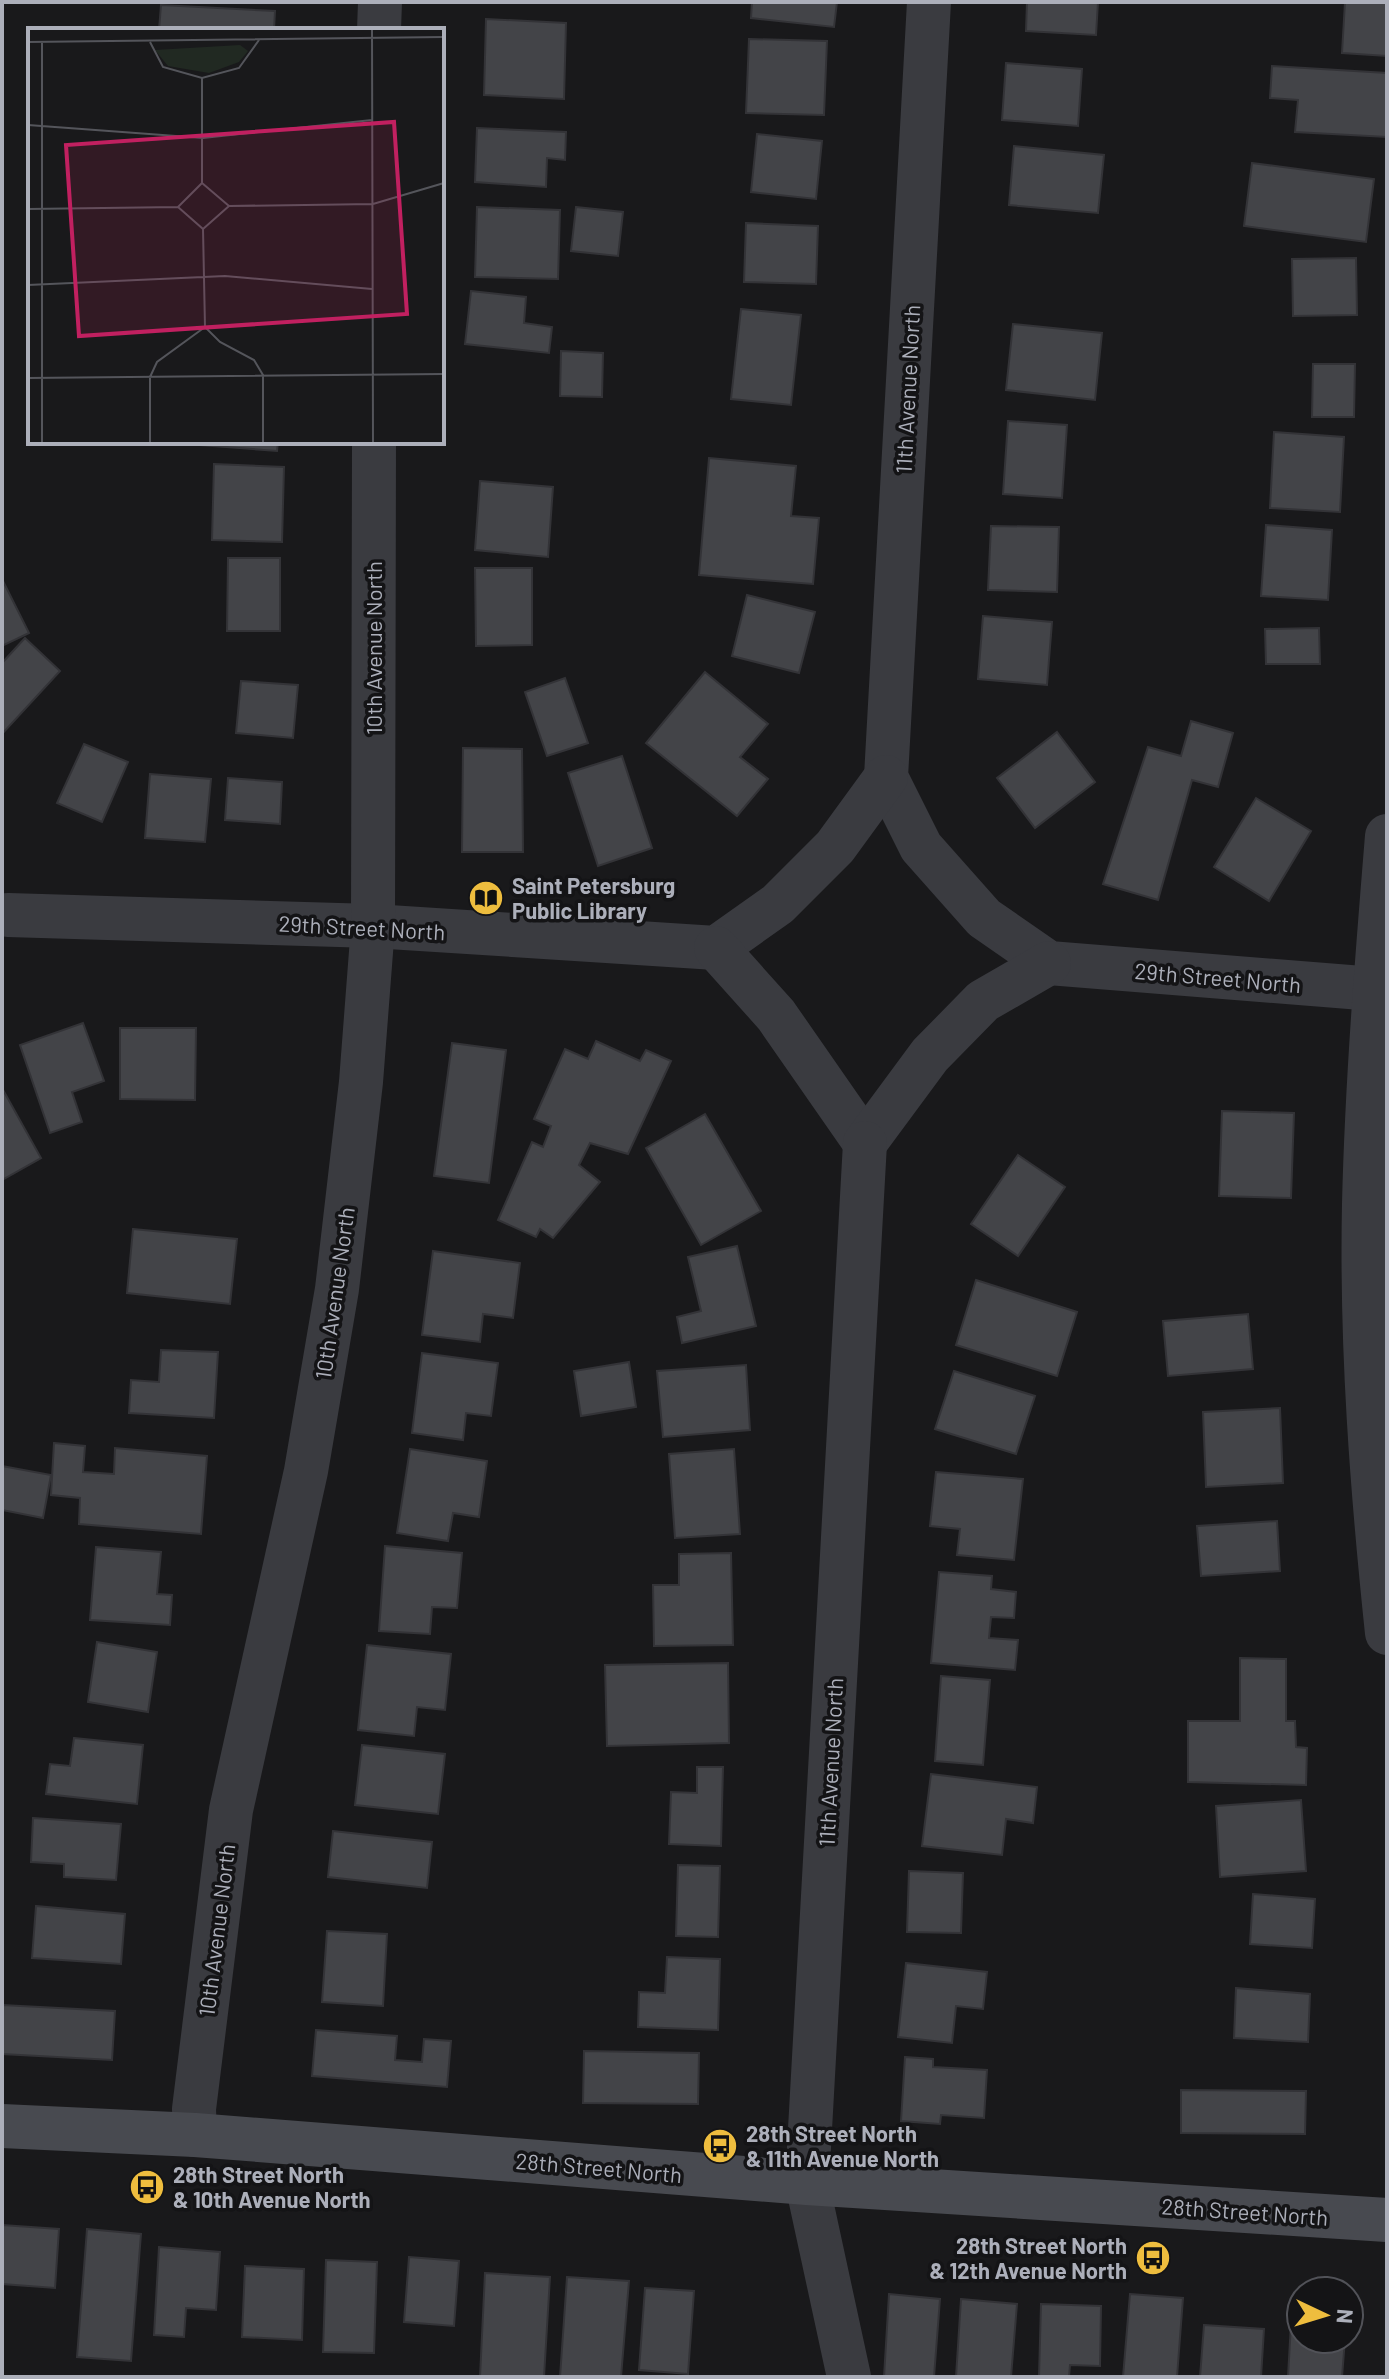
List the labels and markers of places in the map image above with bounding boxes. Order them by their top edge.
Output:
place label: Saint Petersburg Public Library [512,872,675,923]
library icon: Saint Petersburg Public Library [467,879,505,917]
place label: 28th Street North & 11th Avenue North [746,2120,939,2171]
bus stop icon: 28th Street North & 11th Avenue North [701,2127,739,2165]
place label: 28th Street North & 10th Avenue North [173,2161,371,2212]
bus stop icon: 28th Street North & 10th Avenue North [128,2168,166,2206]
place label: 28th Street North & 12th Avenue North [930,2232,1127,2283]
bus stop icon: 28th Street North & 12th Avenue North [1134,2239,1172,2277]

